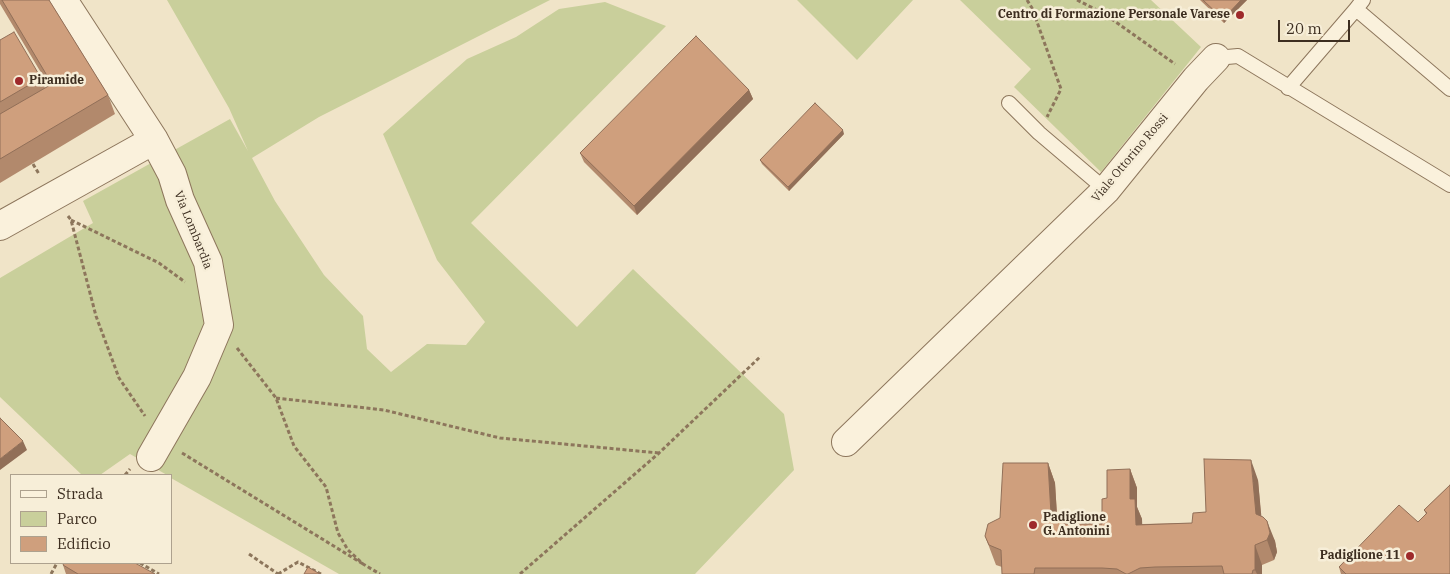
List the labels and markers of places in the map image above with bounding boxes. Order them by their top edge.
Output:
place label: Centro di Formazione Personale Varese [998,8,1230,22]
marker: Centro di Formazione Personale Varese [1234,9,1246,21]
place label: Piramide [29,74,84,88]
marker: Piramide [13,75,25,87]
place label: Padiglione G. Antonini [1043,511,1110,539]
marker: Padiglione G. Antonini [1027,519,1039,531]
place label: Padiglione 11 [1320,549,1400,563]
marker: Padiglione 11 [1404,550,1416,562]

